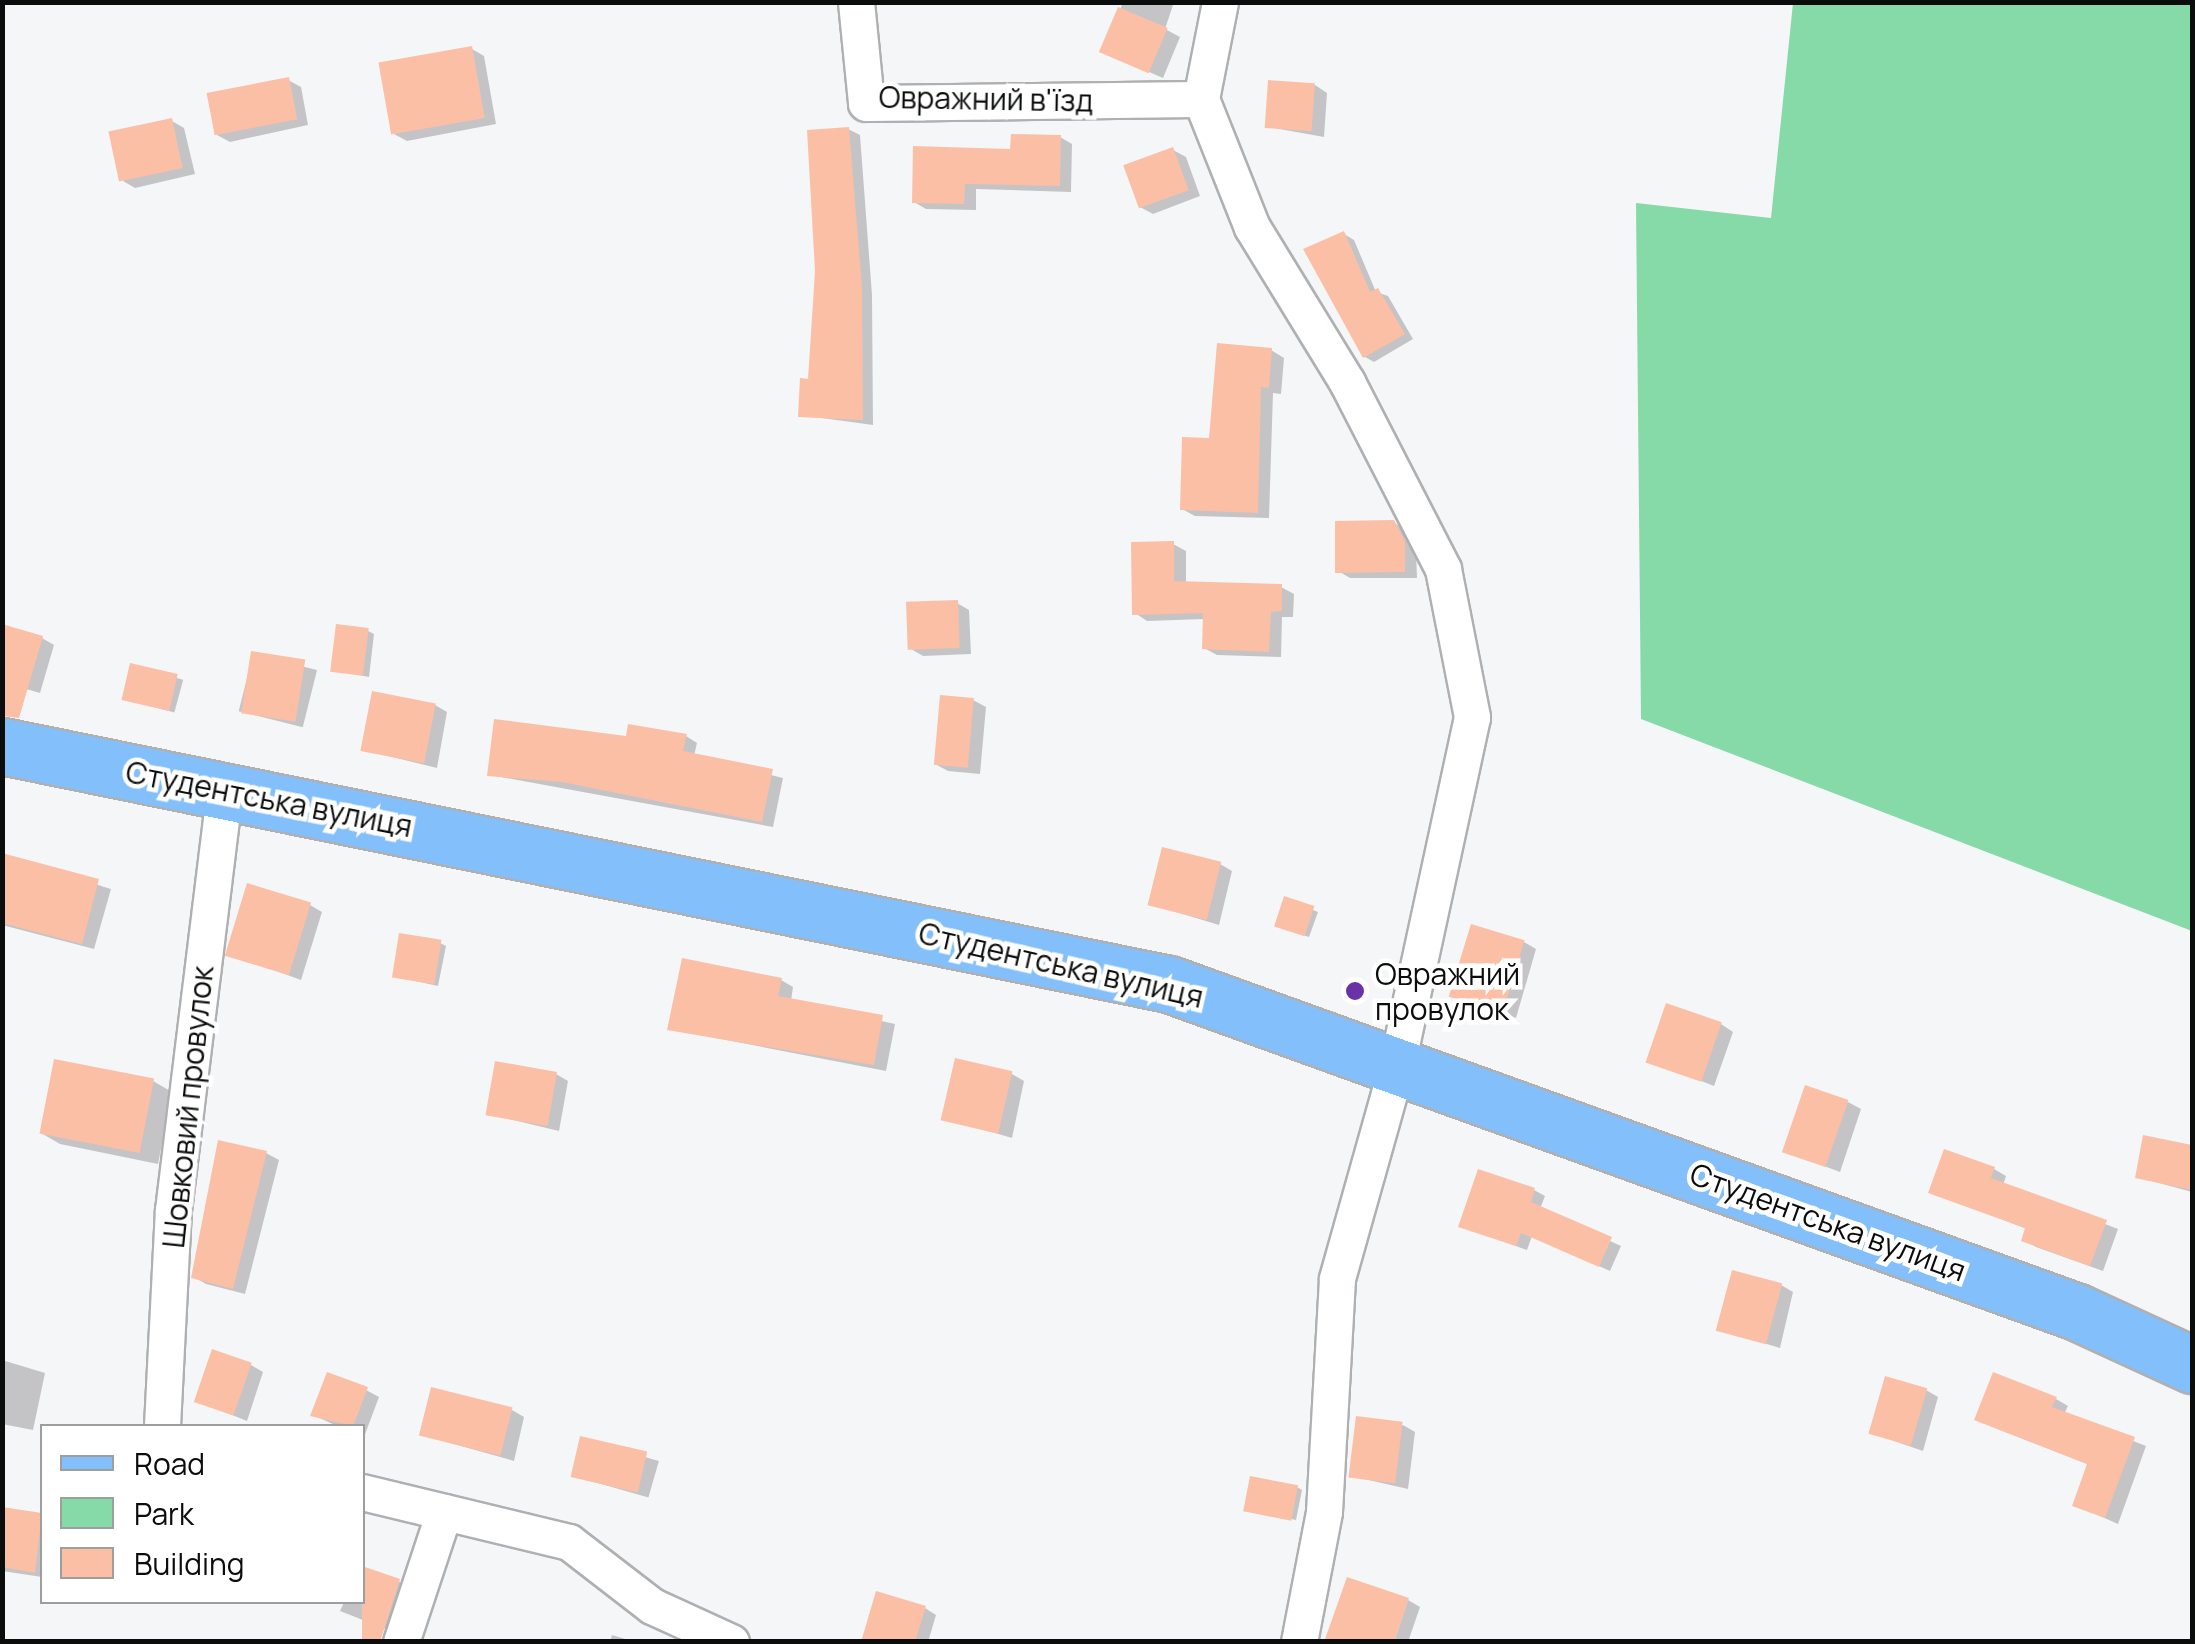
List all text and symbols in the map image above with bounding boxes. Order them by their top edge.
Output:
street label: Овражний в'їзд [878,79,1094,119]
street label: Студентська вулиця [123,754,415,844]
street label: Студентська вулиця [915,915,1207,1015]
place label: Овражний провулок [1375,956,1520,1026]
street label: Шовковий провулок [155,964,221,1250]
marker: Овражний провулок [1344,980,1366,1002]
street label: Студентська вулиця [1685,1155,1971,1289]
legend [40,1424,365,1604]
text: Road [134,1443,205,1484]
text: Park [134,1493,194,1534]
text: Building [134,1543,245,1584]

